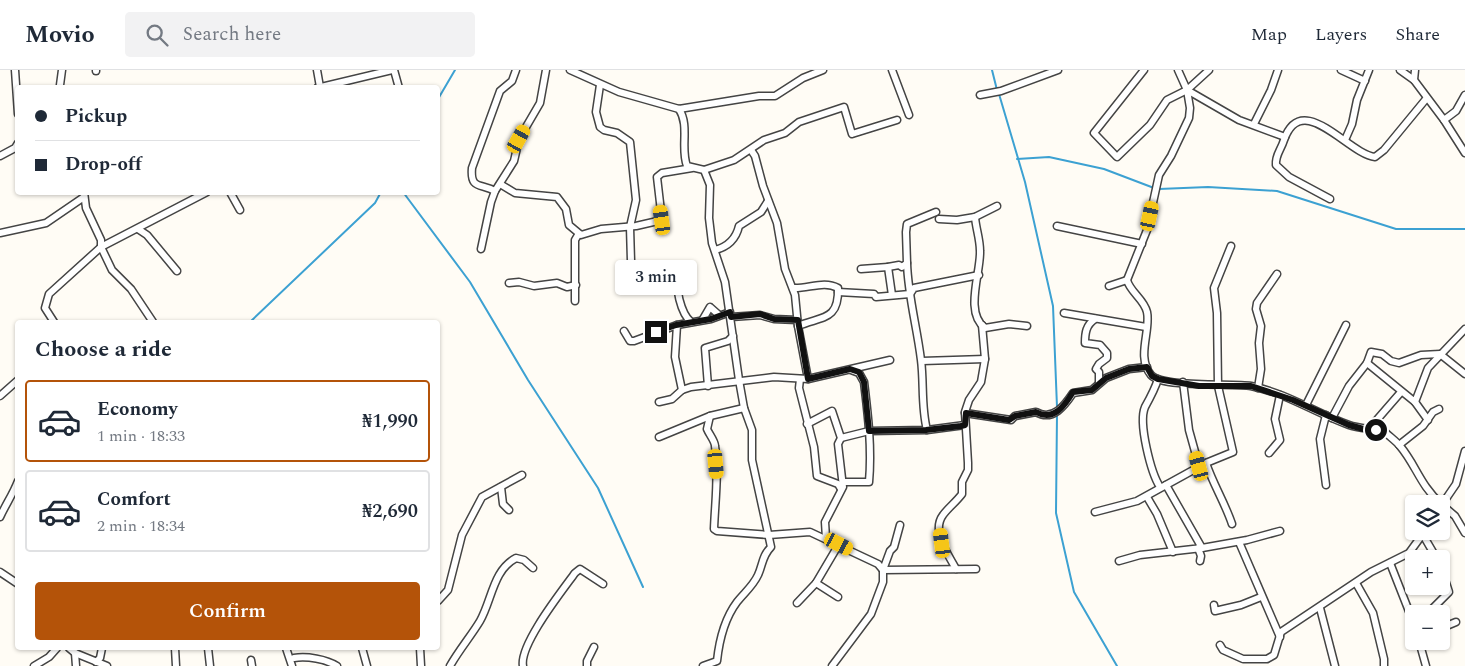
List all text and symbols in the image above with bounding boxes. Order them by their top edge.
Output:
search box [125,12,475,57]
text: Movio [25,17,95,53]
text: Search here [183,20,281,49]
icon: search [143,21,171,49]
text: Map [1251,21,1287,48]
text: Layers [1315,21,1367,48]
text: Share [1395,21,1440,48]
text: Pickup [65,102,127,131]
car [505,122,532,156]
text: Drop-off [65,150,142,179]
car [1139,200,1160,232]
car [652,204,671,236]
callout: 3 min [615,260,697,294]
text: 3 min [635,265,677,289]
route end [645,321,667,343]
text: Choose a ride [35,333,172,366]
text: Economy [97,395,178,424]
icon: car [37,399,82,444]
text: ₦1,990 [362,407,418,436]
route start [1365,419,1387,441]
text: 1 min · 18:33 [97,424,185,448]
car [707,448,724,480]
car [1187,450,1210,482]
text: Comfort [97,485,171,514]
icon: car [37,489,82,534]
map controls [1405,495,1450,650]
button: layers [1405,495,1450,540]
text: ₦2,690 [362,497,418,526]
text: 2 min · 18:34 [97,514,185,538]
car [932,527,951,559]
car [822,531,855,557]
button: + [1405,550,1450,595]
button: Confirm [35,582,420,640]
button: − [1405,605,1450,650]

